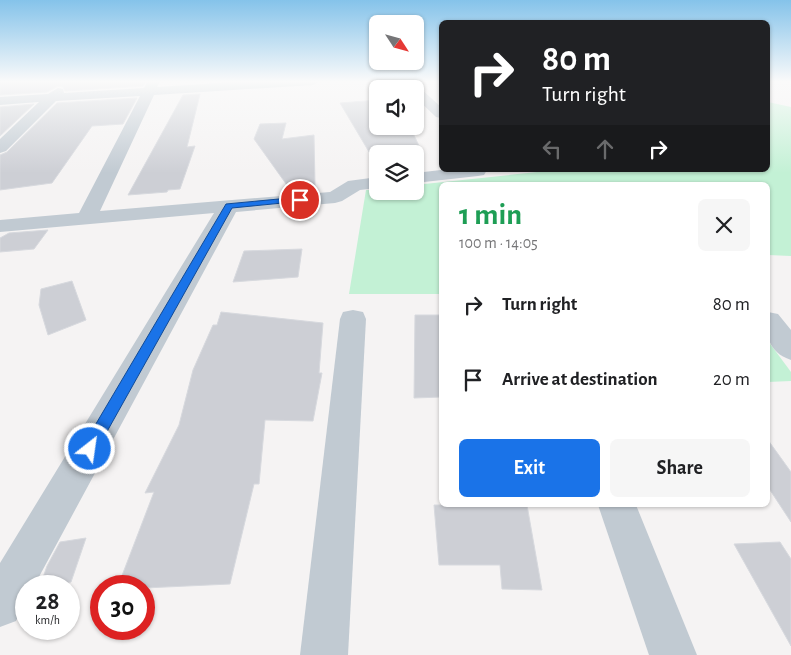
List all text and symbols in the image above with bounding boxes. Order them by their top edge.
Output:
north arrow [369,15,424,70]
map controls [369,15,424,200]
icon: right [459,40,524,105]
text: 80 m [542,42,611,77]
button: sound [369,80,424,135]
text: Turn right [542,83,626,105]
icon: left [538,135,566,163]
icon: ahead [591,135,619,163]
icon: right [644,135,672,163]
button: layers [369,145,424,200]
pin [279,179,321,221]
icon: arrive [286,186,314,214]
button: close [698,199,750,251]
text: 1 min [459,200,522,230]
text: 100 m · 14:05 [459,235,538,251]
icon: right [459,291,487,319]
text: Turn right [502,295,577,314]
text: 80 m [713,295,750,314]
icon: arrive [459,366,487,394]
text: Arrive at destination [502,370,658,389]
text: 20 m [713,370,750,389]
position arrow [63,422,115,474]
button: Exit [459,439,600,497]
button: Share [610,439,750,497]
speed limit sign: 30 [90,575,155,640]
text: 28 [35,589,60,614]
text: km/h [35,614,60,626]

